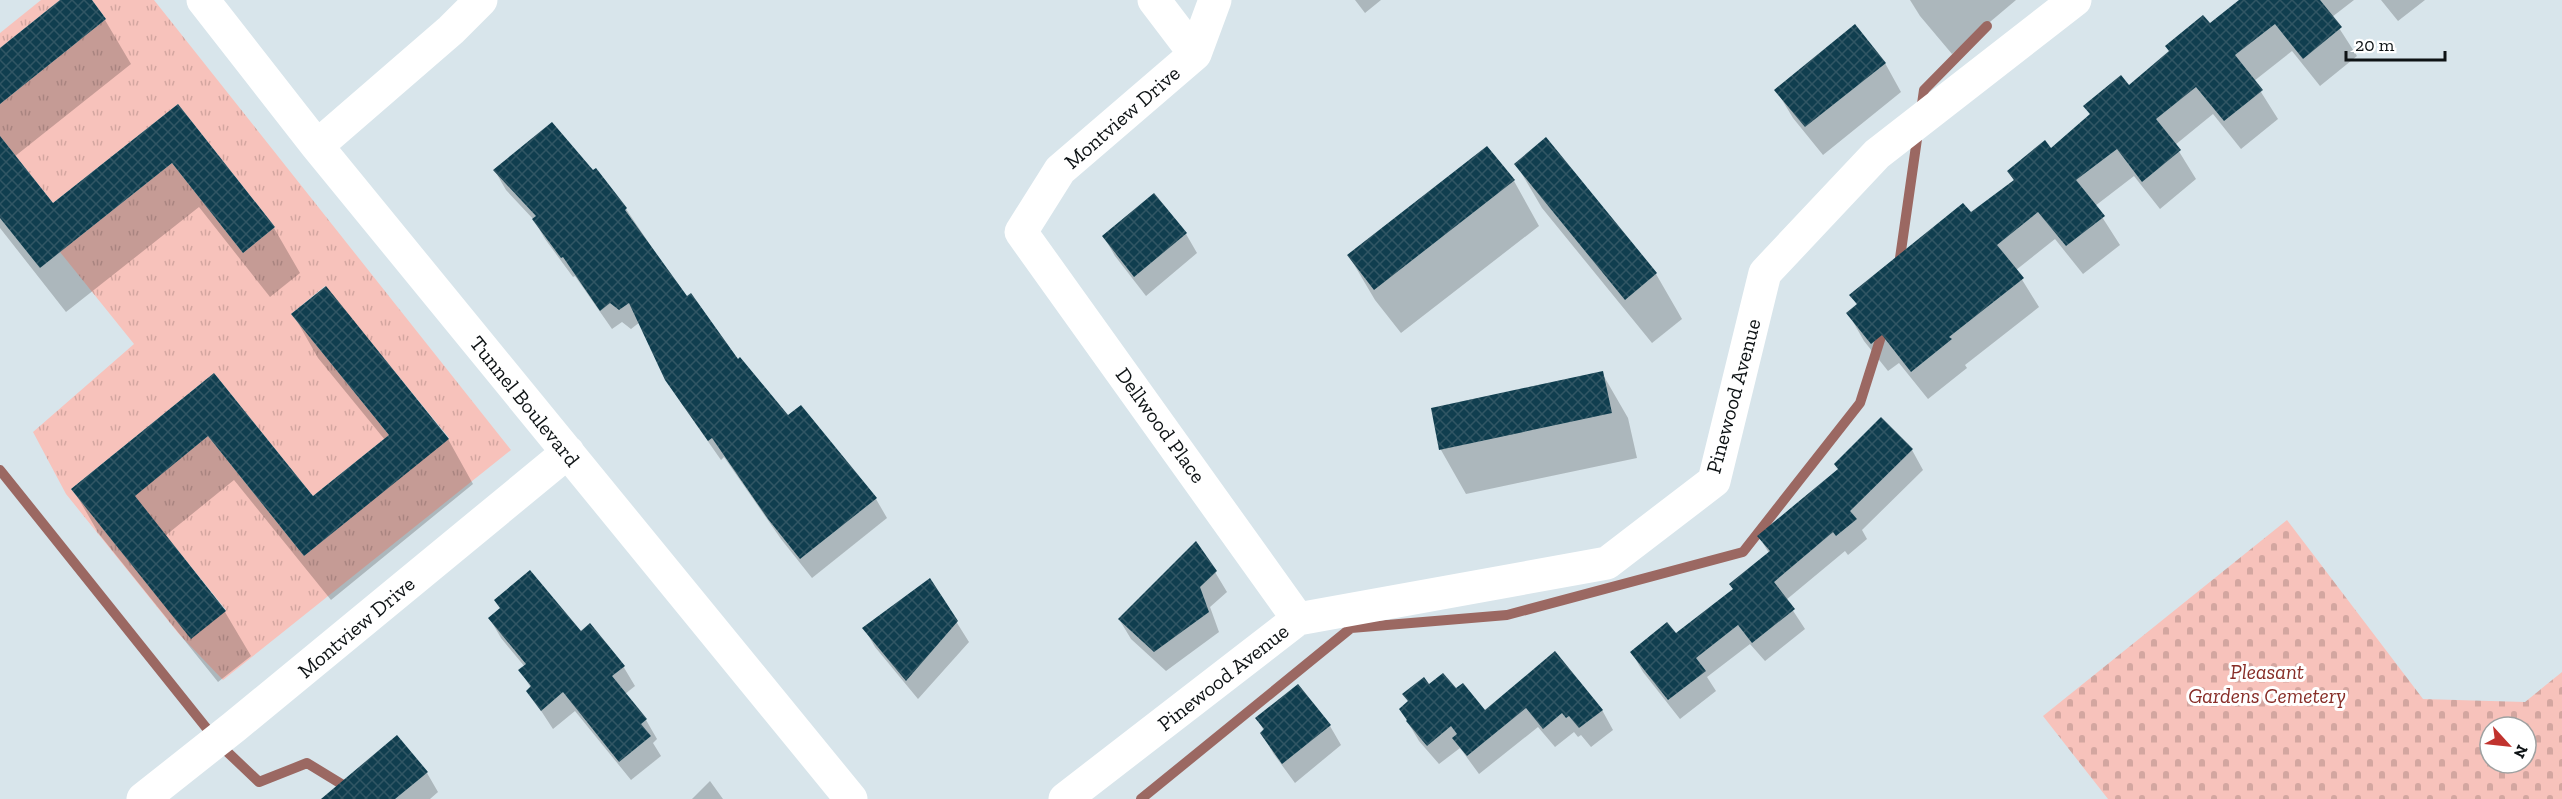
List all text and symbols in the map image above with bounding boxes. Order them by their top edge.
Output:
scale bar [2346,24,2445,62]
text: 20 m [2355,34,2395,56]
street label: Montview Drive [1059,60,1185,174]
street label: Pinewood Avenue [1700,316,1766,476]
street label: Tunnel Boulevard [465,331,586,472]
street label: Dellwood Place [1111,362,1211,488]
street label: Montview Drive [293,571,420,683]
street label: Pinewood Avenue [1153,618,1294,736]
park label: Pleasant Gardens Cemetery [2188,659,2346,708]
north arrow [2478,715,2538,775]
text: N [2510,742,2532,761]

